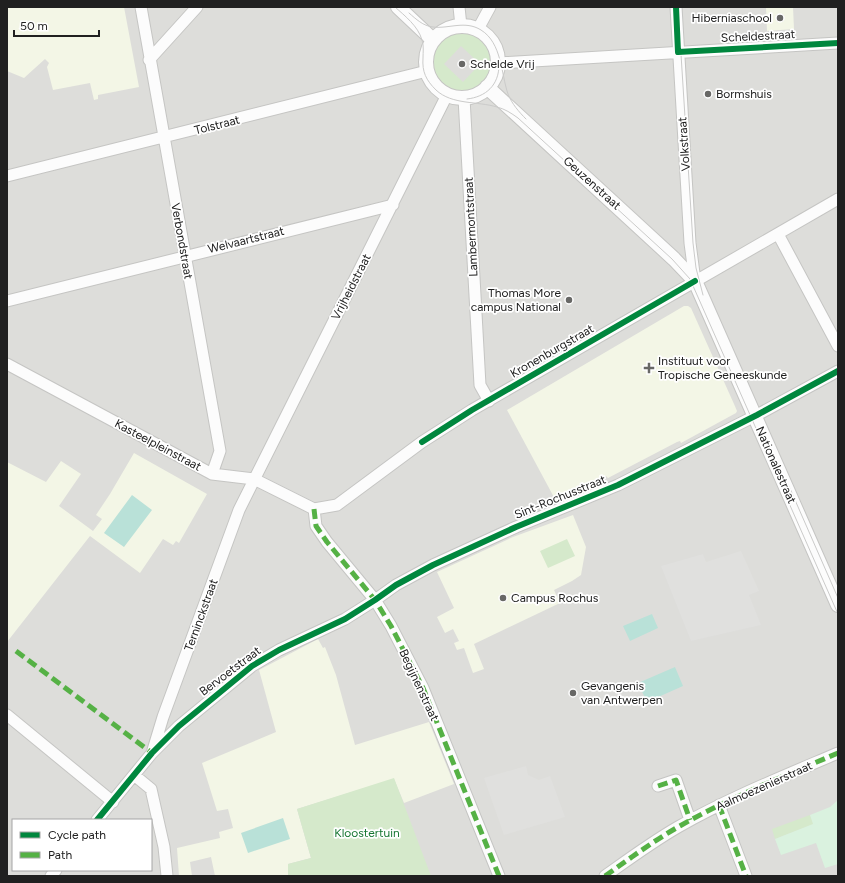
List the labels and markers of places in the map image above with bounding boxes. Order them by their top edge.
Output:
place label: Hiberniaschool [692,11,772,25]
marker: Hiberniaschool [775,13,785,23]
place label: Schelde Vrij [470,57,535,71]
marker: Schelde Vrij [457,59,467,69]
place label: Bormshuis [716,87,772,101]
marker: Bormshuis [703,89,713,99]
place label: Thomas More campus National [471,286,561,314]
marker: Thomas More campus National [564,295,574,305]
place label: Instituut voor Tropische Geneeskunde [658,354,788,382]
marker: Instituut voor Tropische Geneeskunde [643,362,655,374]
place label: Campus Rochus [511,591,599,605]
marker: Campus Rochus [498,593,508,603]
place label: Gevangenis van Antwerpen [581,679,663,707]
marker: Gevangenis van Antwerpen [568,688,578,698]

